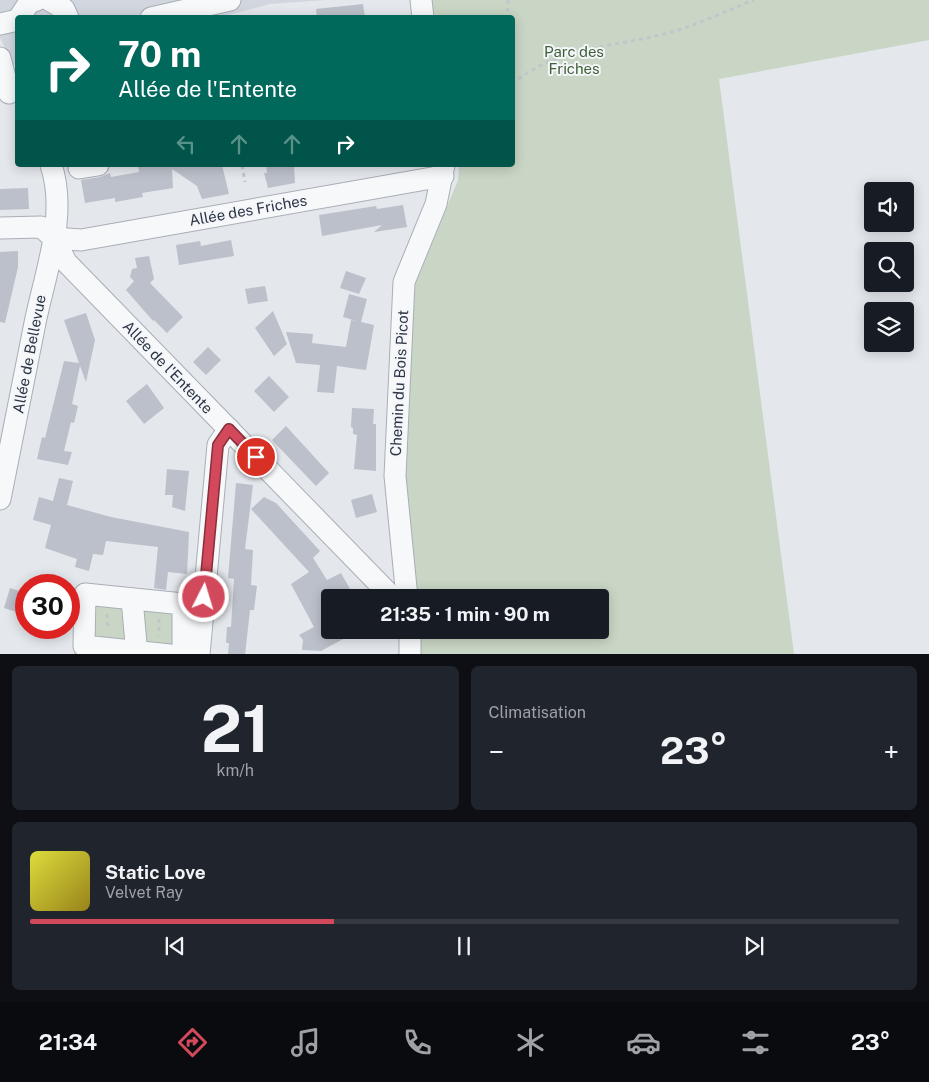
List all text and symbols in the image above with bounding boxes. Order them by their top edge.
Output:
text: 70 m [118,34,201,75]
icon: right [35,35,100,100]
park label: Parc des Friches [544,43,604,77]
text: Allée de l'Entente [118,76,297,102]
icon: left [172,130,200,158]
icon: ahead [225,130,253,158]
icon: ahead [278,130,306,158]
icon: right [331,130,359,158]
map controls [864,182,914,352]
button: sound [864,182,914,232]
street label: Allée des Friches [188,191,308,229]
button: search [864,242,914,292]
street label: Allée de Bellevue [9,293,49,415]
button: layers [864,302,914,352]
street label: Chemin du Bois Picot [387,309,411,457]
street label: Allée de l'Entente [119,317,217,417]
pin [235,436,277,478]
icon: arrive [242,443,270,471]
position arrow [177,570,229,622]
speed limit sign: 30 [15,574,80,639]
text: 21:35 · 1 min · 90 m [380,603,550,625]
text: 21 [201,690,270,767]
text: Climatisation [489,703,586,722]
text: 23° [660,728,727,773]
text: − [489,735,504,768]
text: + [883,735,899,768]
text: km/h [216,761,254,780]
text: Static Love [105,861,206,883]
text: Velvet Ray [105,883,183,902]
icon: previous [161,932,189,960]
icon: pause [450,932,478,960]
icon: next [740,932,768,960]
icon: directions [175,1025,210,1060]
icon: music [288,1025,323,1060]
icon: phone [400,1025,435,1060]
icon: climate [513,1025,548,1060]
icon: car [626,1025,661,1060]
icon: filters [738,1025,773,1060]
text: 21:34 [39,1029,97,1055]
text: 23° [851,1029,890,1055]

